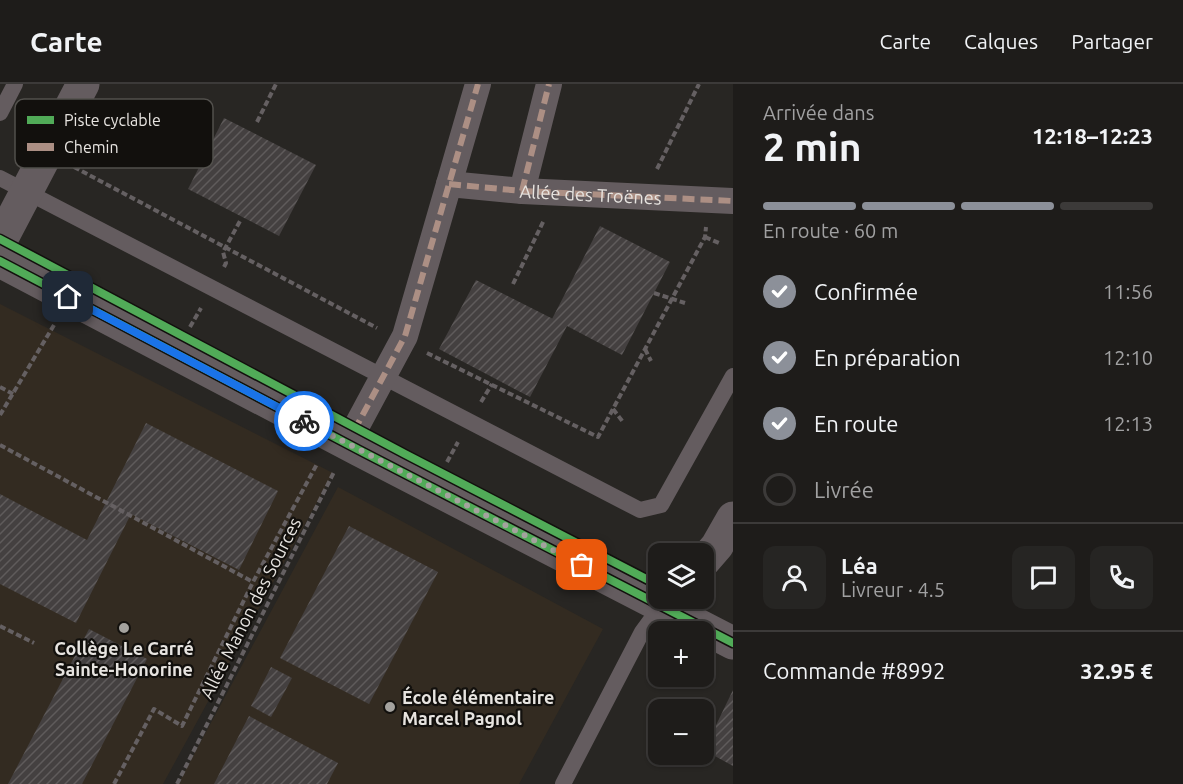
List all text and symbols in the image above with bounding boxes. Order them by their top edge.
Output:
text: Carte [30,26,103,57]
text: Carte [880,29,931,53]
text: Calques [964,29,1038,53]
text: Partager [1071,29,1153,53]
legend [15,99,213,168]
text: Arrivée dans [763,101,874,124]
text: Piste cyclable [64,111,161,129]
text: 12:18–12:23 [1032,123,1153,148]
text: 2 min [763,125,862,168]
text: Chemin [64,138,119,156]
street label: Allée des Troënes [519,181,662,208]
text: En route · 60 m [763,219,898,242]
pin [42,271,93,322]
icon: check [763,275,796,308]
text: Confirmée [814,279,918,304]
icon: home [51,280,84,313]
text: 11:56 [1103,280,1153,303]
icon: check [763,341,796,374]
text: En préparation [814,345,961,370]
text: 12:10 [1103,346,1153,369]
courier [274,391,334,451]
icon: bike [288,405,321,438]
icon: check [763,407,796,440]
text: En route [814,411,898,436]
text: 12:13 [1103,412,1153,435]
text: Livrée [814,477,874,502]
street label: Allée Manon des Sources [196,514,305,702]
pin [556,539,607,590]
map controls [648,543,714,765]
button: layers [648,543,714,609]
button: person [763,546,826,609]
button: chat [1012,546,1075,609]
button: phone [1090,546,1153,609]
icon: bag [565,548,598,581]
text: Léa [841,553,878,578]
text: Livreur · 4.5 [841,578,945,601]
marker: Collège Le Carré Sainte-Honorine [117,621,131,635]
button: + [648,621,714,687]
place label: Collège Le Carré Sainte-Honorine [54,638,194,679]
text: Commande #8992 [763,658,945,683]
text: 32.95 € [1080,658,1153,683]
place label: École élémentaire Marcel Pagnol [402,686,554,728]
button: − [648,699,714,765]
marker: École élémentaire Marcel Pagnol [383,700,397,714]

